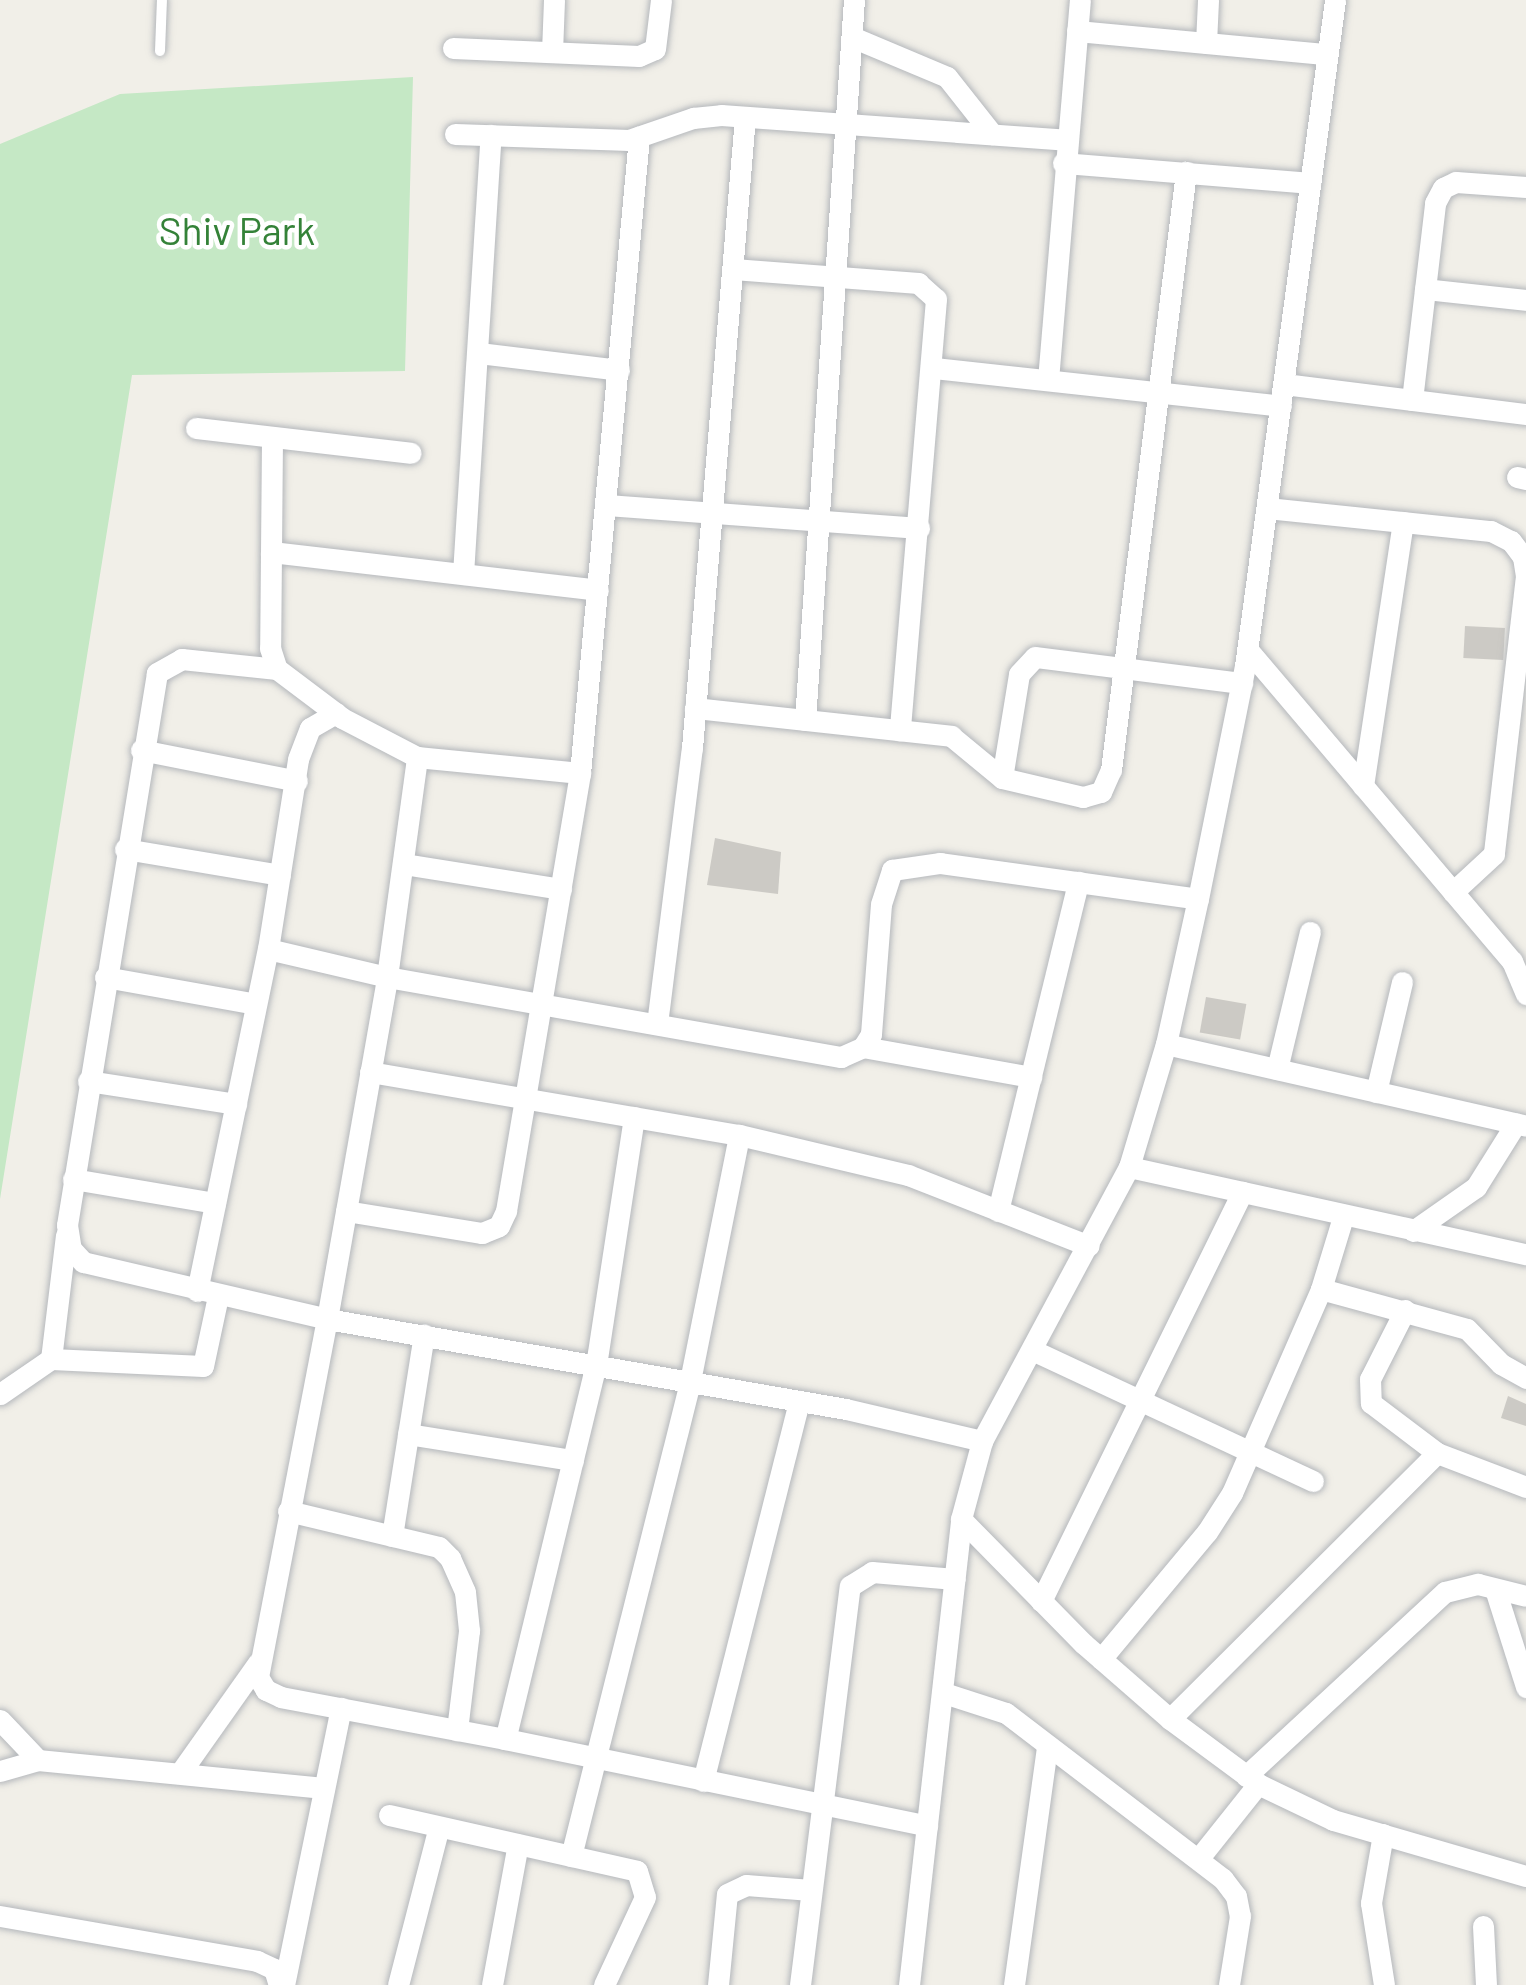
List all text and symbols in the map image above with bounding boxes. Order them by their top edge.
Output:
park label: Shiv Park [159,207,315,253]

